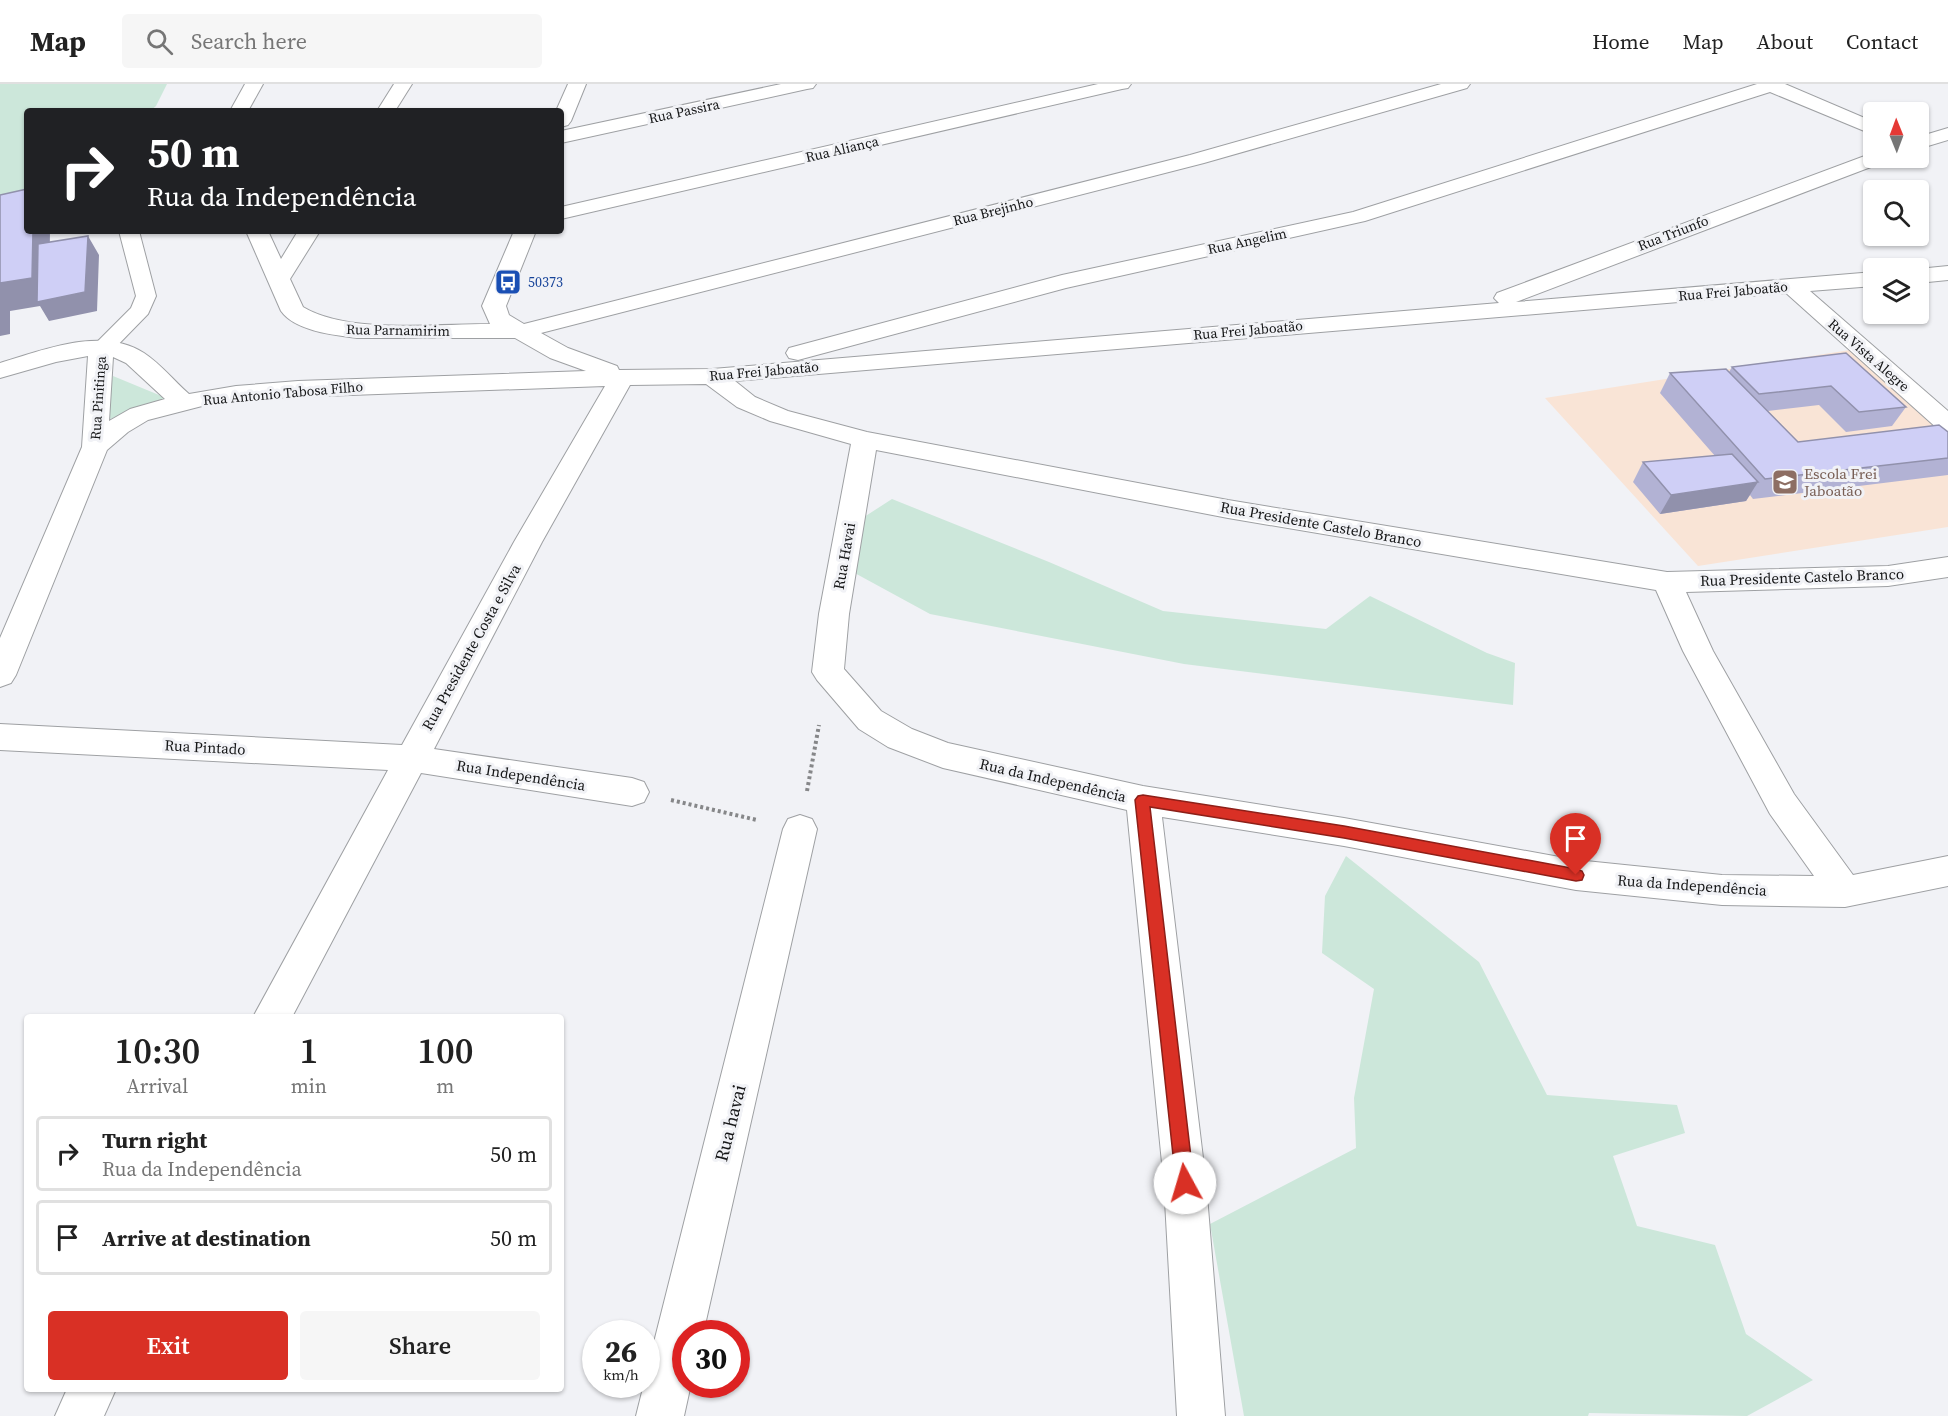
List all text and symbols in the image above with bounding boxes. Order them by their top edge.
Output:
search box [122,14,542,68]
text: Map [30,22,86,60]
icon: search [143,25,176,58]
text: Search here [191,26,307,56]
text: Home [1592,27,1650,56]
text: Map [1683,27,1724,56]
text: About [1757,27,1813,56]
text: Contact [1846,27,1918,56]
street label: Rua Passira [647,94,722,128]
north arrow [1863,102,1929,168]
map controls [1863,102,1929,324]
text: 50 m [147,123,240,181]
street label: Rua Aliança [803,131,881,167]
icon: right [48,132,126,210]
text: Rua da Independência [147,178,417,215]
button: search [1863,180,1929,246]
street label: Rua Brejinho [951,191,1035,231]
street label: Rua Triunfo [1635,210,1712,256]
street label: Rua Angelim [1206,223,1289,259]
button: layers [1863,258,1929,324]
bus stop icon: 50373 [493,267,523,297]
place label: 50373 [528,272,563,292]
street label: Rua Frei Jaboatão [1677,276,1789,306]
street label: Rua Vista Alegre [1824,314,1914,396]
street label: Rua Frei Jaboatão [1192,315,1304,345]
street label: Rua Parnamirim [346,319,450,341]
street label: Rua Pinitinga [85,355,111,441]
street label: Rua Frei Jaboatão [708,356,820,386]
street label: Rua Antonio Tabosa Filho [202,376,364,410]
place label: Escola Frei Jaboatão [1803,463,1877,501]
school or university icon: Escola Frei Jaboatão [1770,467,1800,497]
street label: Rua Presidente Castelo Branco [1219,496,1423,552]
street label: Rua Havai [828,521,860,591]
street label: Rua Presidente Costa e Silva [416,560,526,734]
street label: Rua Presidente Castelo Branco [1700,563,1904,591]
street label: Rua Pintado [164,734,246,760]
street label: Rua da Independência [978,753,1129,807]
street label: Rua Independência [455,754,587,796]
pin [1550,813,1601,875]
icon: arrive [1559,822,1592,855]
street label: Rua da Independência [1617,869,1768,901]
text: 10:30 [115,1026,200,1075]
text: 1 [299,1026,318,1075]
text: 100 [417,1026,473,1075]
text: Arrival [126,1072,188,1100]
text: min [291,1072,327,1100]
text: m [436,1072,454,1100]
street label: Rua havai [708,1082,752,1164]
text: Turn right [102,1125,207,1155]
icon: right [51,1137,84,1170]
text: 50 m [490,1139,537,1169]
position arrow [1153,1151,1217,1215]
text: Rua da Independência [102,1155,302,1183]
icon: arrive [51,1221,84,1254]
text: Arrive at destination [102,1223,311,1253]
text: 50 m [490,1223,537,1253]
button: Exit [48,1311,288,1380]
button: Share [300,1311,540,1380]
speed limit sign: 30 [672,1320,750,1398]
text: 26 [605,1331,637,1372]
text: km/h [603,1364,639,1385]

